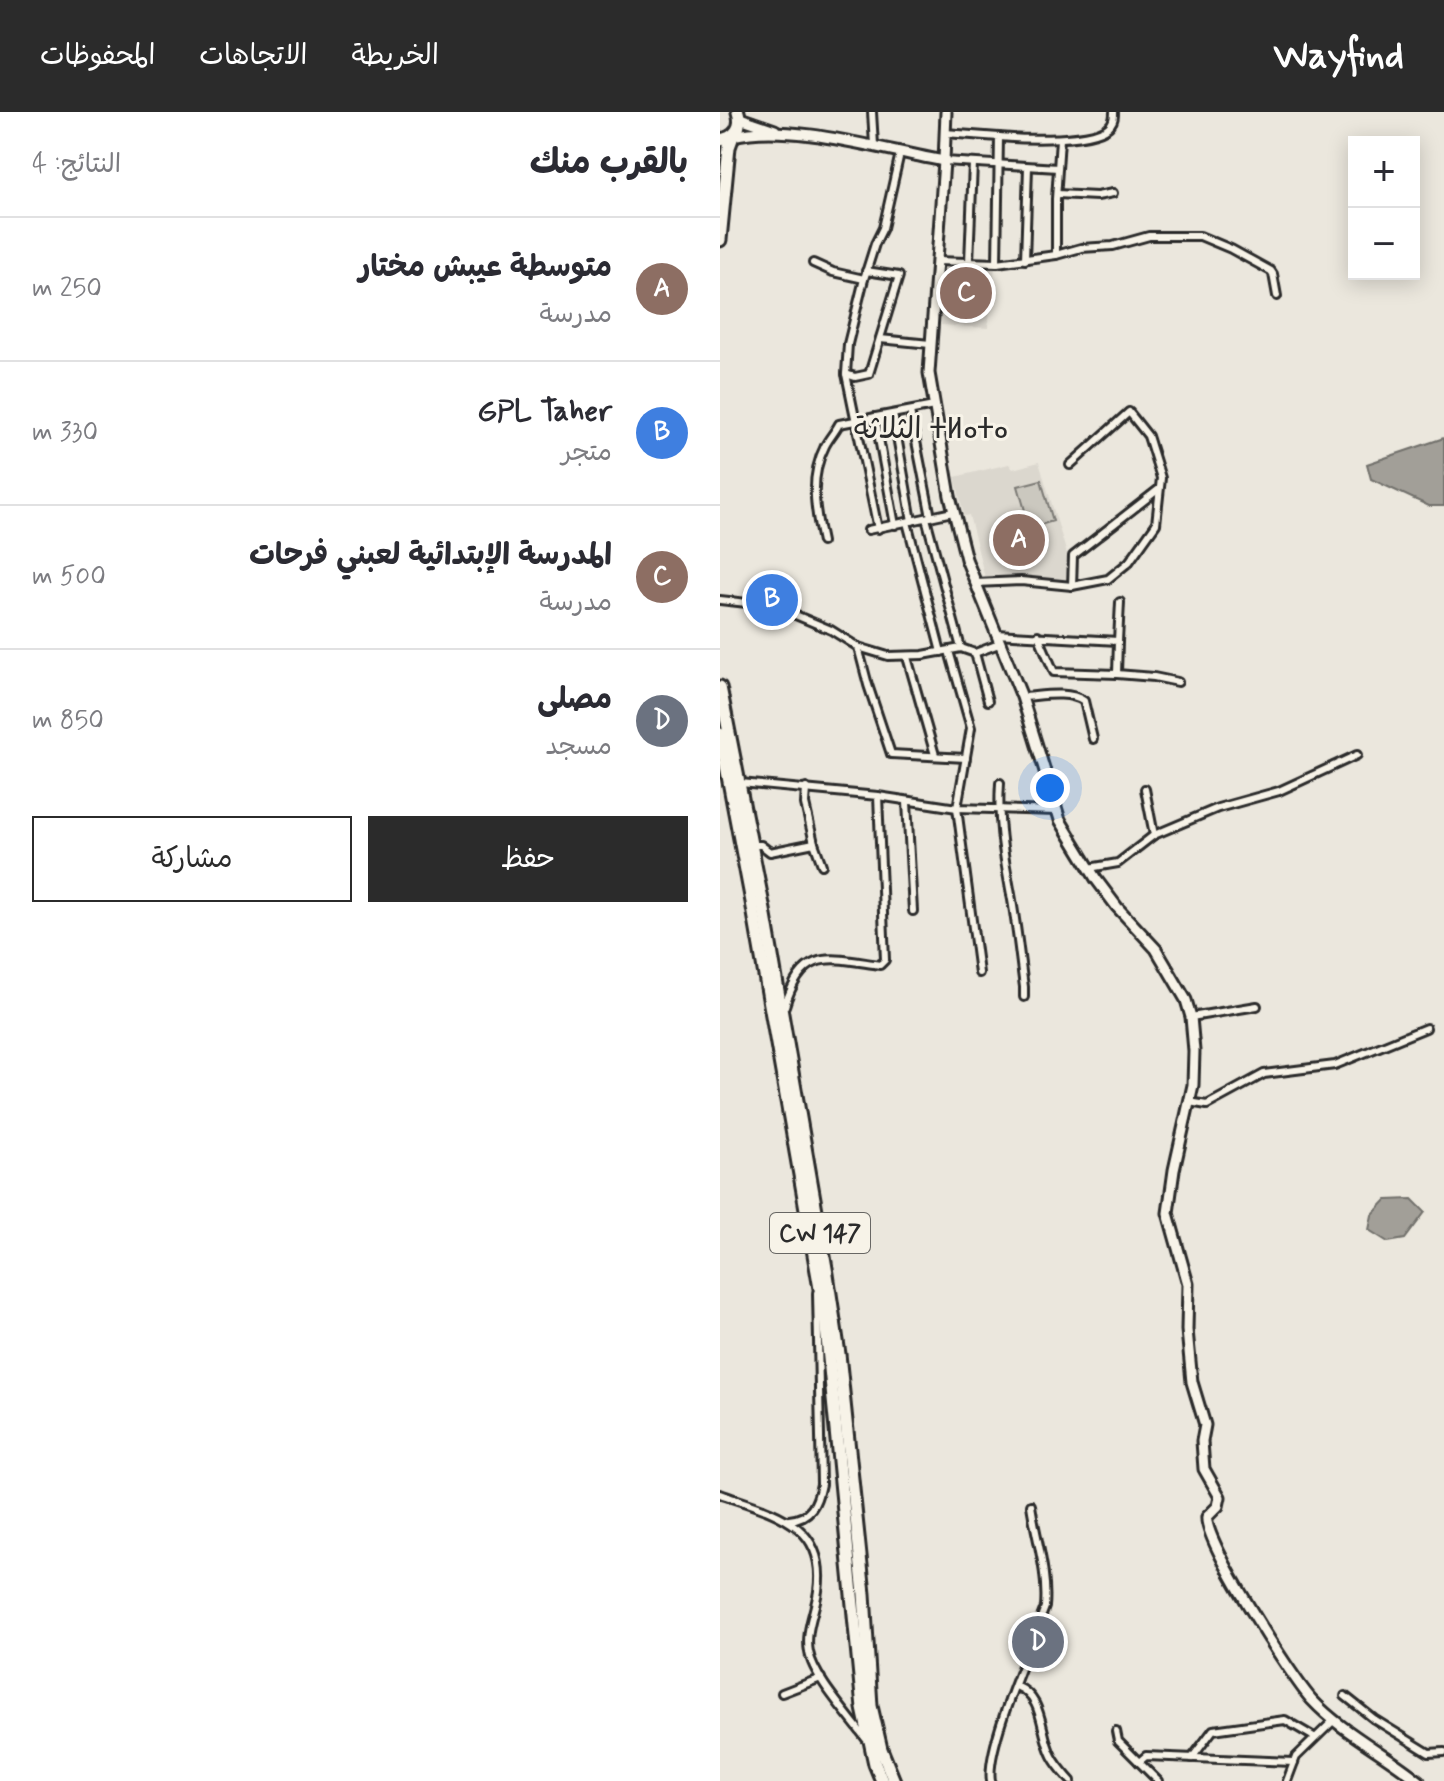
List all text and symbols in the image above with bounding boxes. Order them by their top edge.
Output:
text: Wayfind [1274,32,1404,81]
text: المحفوظات [40,38,155,75]
text: الاتجاهات [199,38,307,75]
text: الخريطة [351,38,439,75]
map controls [1348,136,1420,280]
button: + [1348,136,1420,208]
text: بالقرب منك [530,141,688,186]
text: النتائج: 4 [32,148,121,182]
button: − [1348,208,1420,280]
text: متوسطة عيبش مختار [359,248,612,287]
pin: C [940,263,992,323]
text: 250 m [32,272,102,306]
text: A [654,272,671,306]
text: مدرسة [540,298,612,332]
text: GPL Taher [477,392,612,431]
district label: الثلاثة ⵜⵍⴰⵜⴰ [854,410,1008,449]
text: 330 m [32,416,98,450]
text: B [654,416,670,450]
text: متجر [561,436,612,470]
pin: A [993,510,1045,570]
text: المدرسة الإبتدائية لعبني فرحات [249,536,612,575]
text: 500 m [32,560,106,594]
text: C [653,560,671,594]
pin: B [746,570,798,630]
text: مدرسة [540,586,612,620]
text: مصلى [537,680,612,719]
text: 850 m [32,704,104,738]
text: D [653,704,671,738]
text: مسجد [545,730,612,764]
your location [1030,768,1070,808]
button: مشاركة [32,816,352,902]
button: حفظ [368,816,688,902]
road number: CW 147 [770,1213,870,1253]
pin: D [1012,1612,1064,1672]

